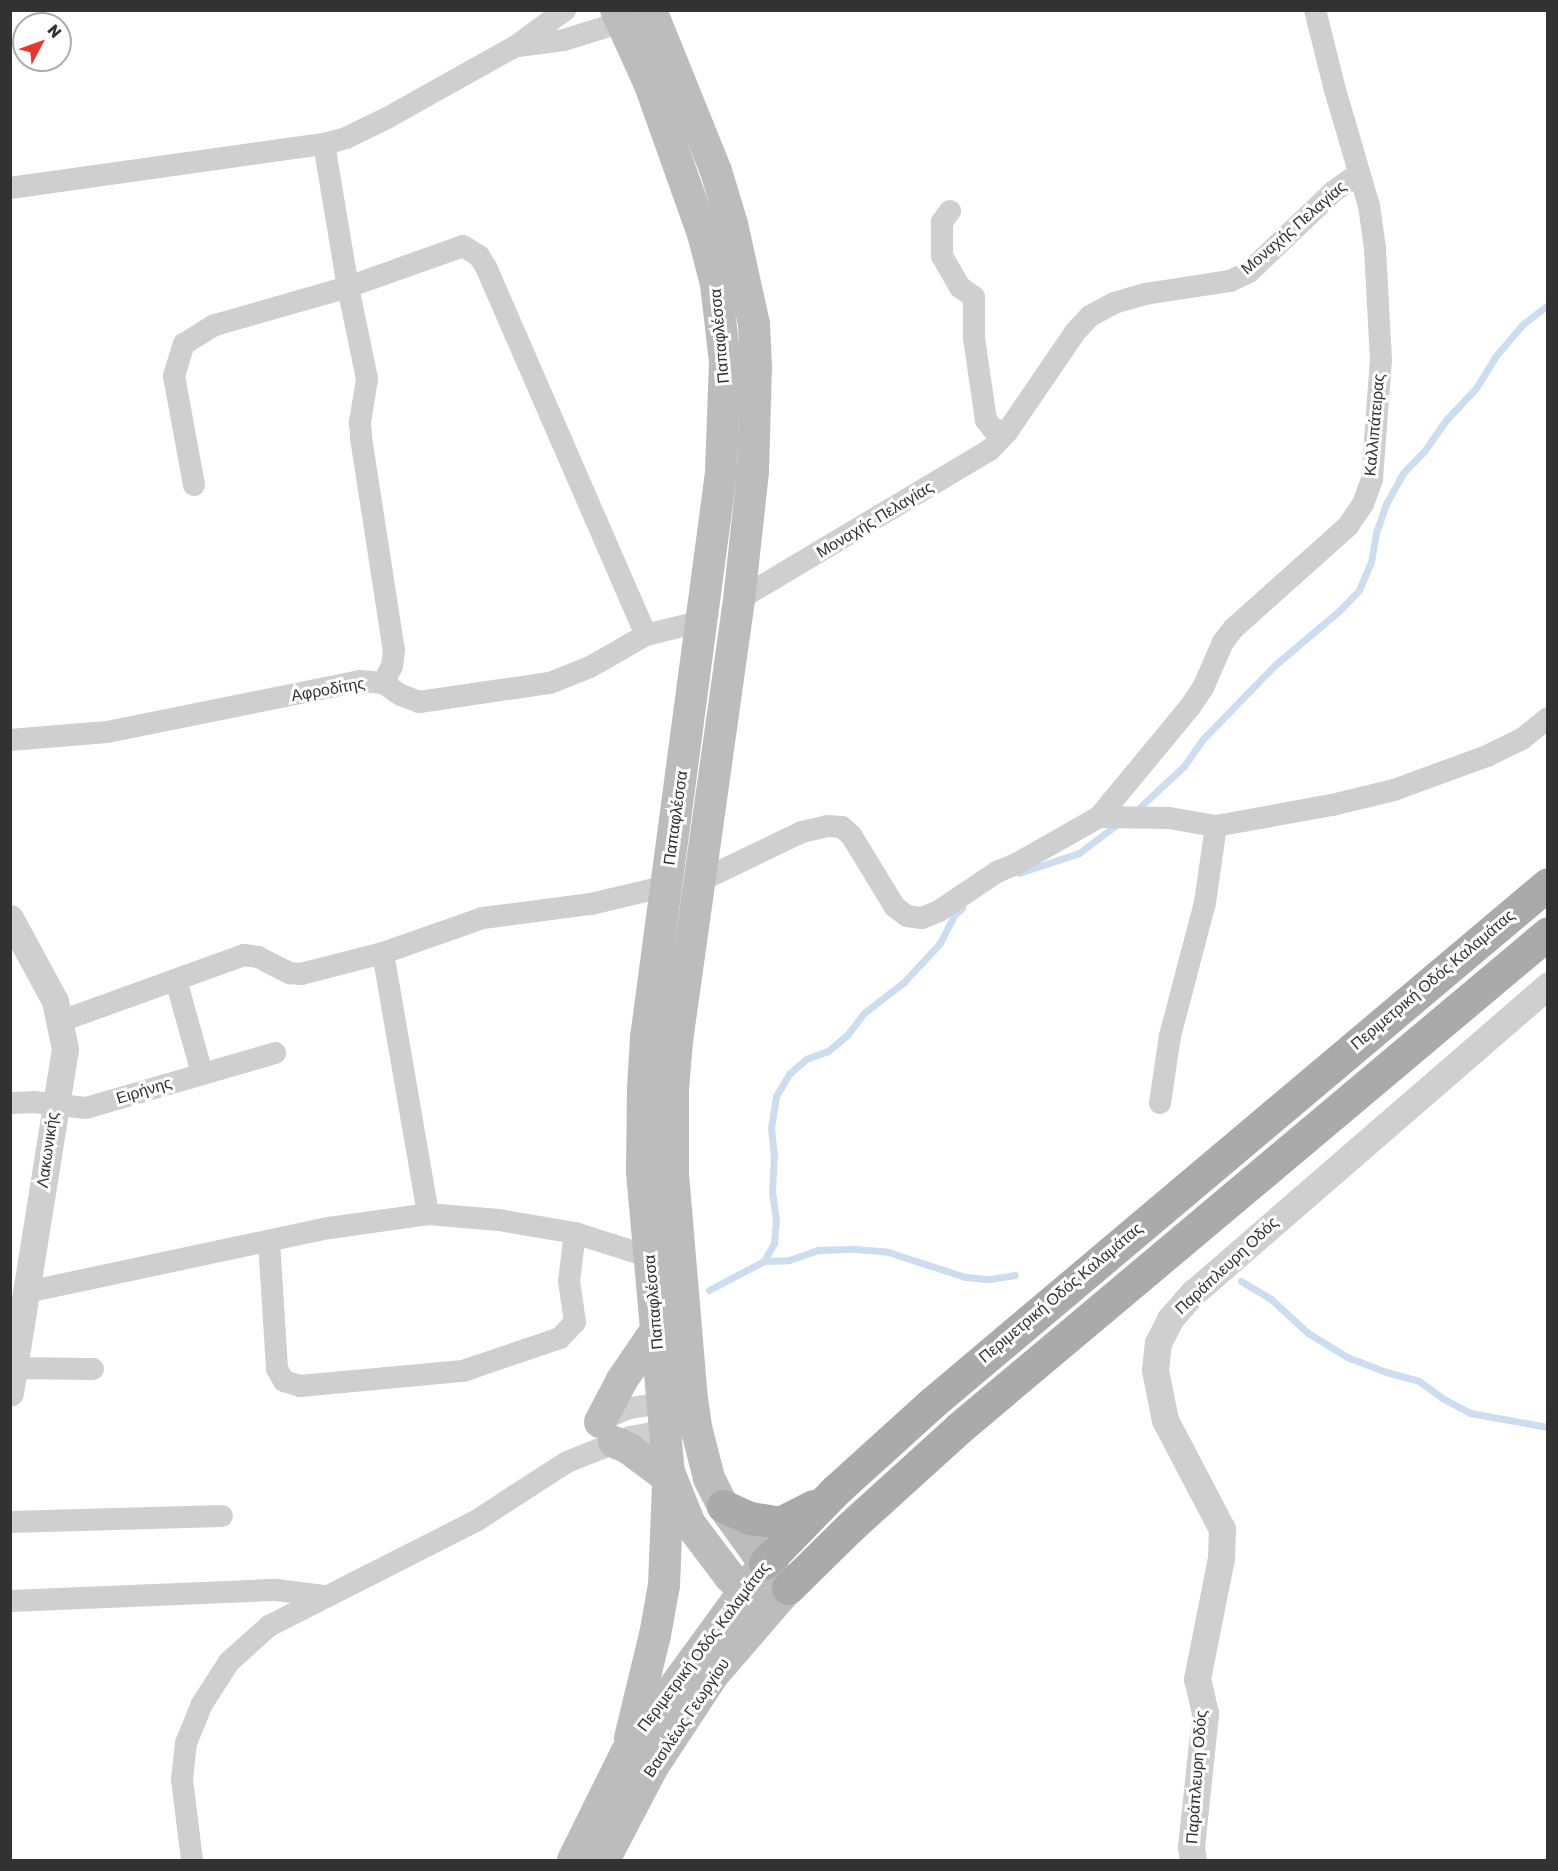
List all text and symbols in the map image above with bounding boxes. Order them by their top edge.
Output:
north arrow [12,12,72,72]
text: N [44,21,65,42]
street label: Μοναχής Πελαγίας [1238,177,1350,279]
street label: Παπαφλέσσα [706,288,734,384]
street label: Καλλιπάτειρας [1361,373,1389,477]
street label: Μοναχής Πελαγίας [813,478,937,562]
street label: Αφροδίτης [290,674,366,706]
street label: Παπαφλέσσα [660,770,692,866]
street label: Περιμετρική Οδός Καλαμάτας [1347,906,1519,1054]
street label: Ειρήνης [114,1074,174,1108]
street label: Λακωνικής [33,1111,63,1189]
street label: Παράπλευρη Οδός [1171,1213,1283,1319]
street label: Περιμετρική Οδός Καλαμάτας [975,1219,1147,1367]
street label: Παπαφλέσσα [640,1254,668,1350]
street label: Περιμετρική Οδός Καλαμάτας [634,1558,774,1736]
street label: Βασιλέως Γεωργίου [640,1655,734,1781]
street label: Παράπλευρη Οδός [1183,1710,1211,1844]

